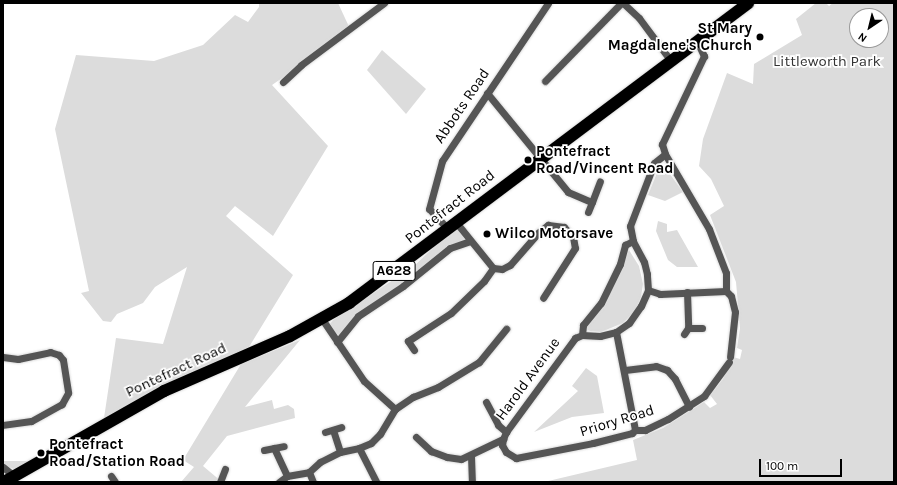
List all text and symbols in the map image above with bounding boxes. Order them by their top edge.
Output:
north arrow [849,8,889,48]
place label: St Mary Magdalene's Church [608,19,752,54]
text: N [855,30,869,45]
marker: St Mary Magdalene's Church [755,32,765,42]
park label: Littleworth Park [773,53,881,71]
street label: Abbots Road [430,65,494,147]
place label: Pontefract Road/Vincent Road [536,142,674,177]
marker: Pontefract Road/Vincent Road [523,155,533,165]
street label: Pontefract Road [401,166,499,248]
place label: Wilco Motorsave [495,225,613,243]
marker: Wilco Motorsave [482,229,492,239]
road number: A628 [372,259,416,283]
street label: Harold Avenue [492,334,564,424]
street label: Pontefract Road [123,339,229,401]
street label: Priory Road [578,401,656,441]
place label: Pontefract Road/Station Road [49,435,185,470]
marker: Pontefract Road/Station Road [36,448,46,458]
scale bar [761,451,844,477]
text: 100 m [766,459,798,473]

